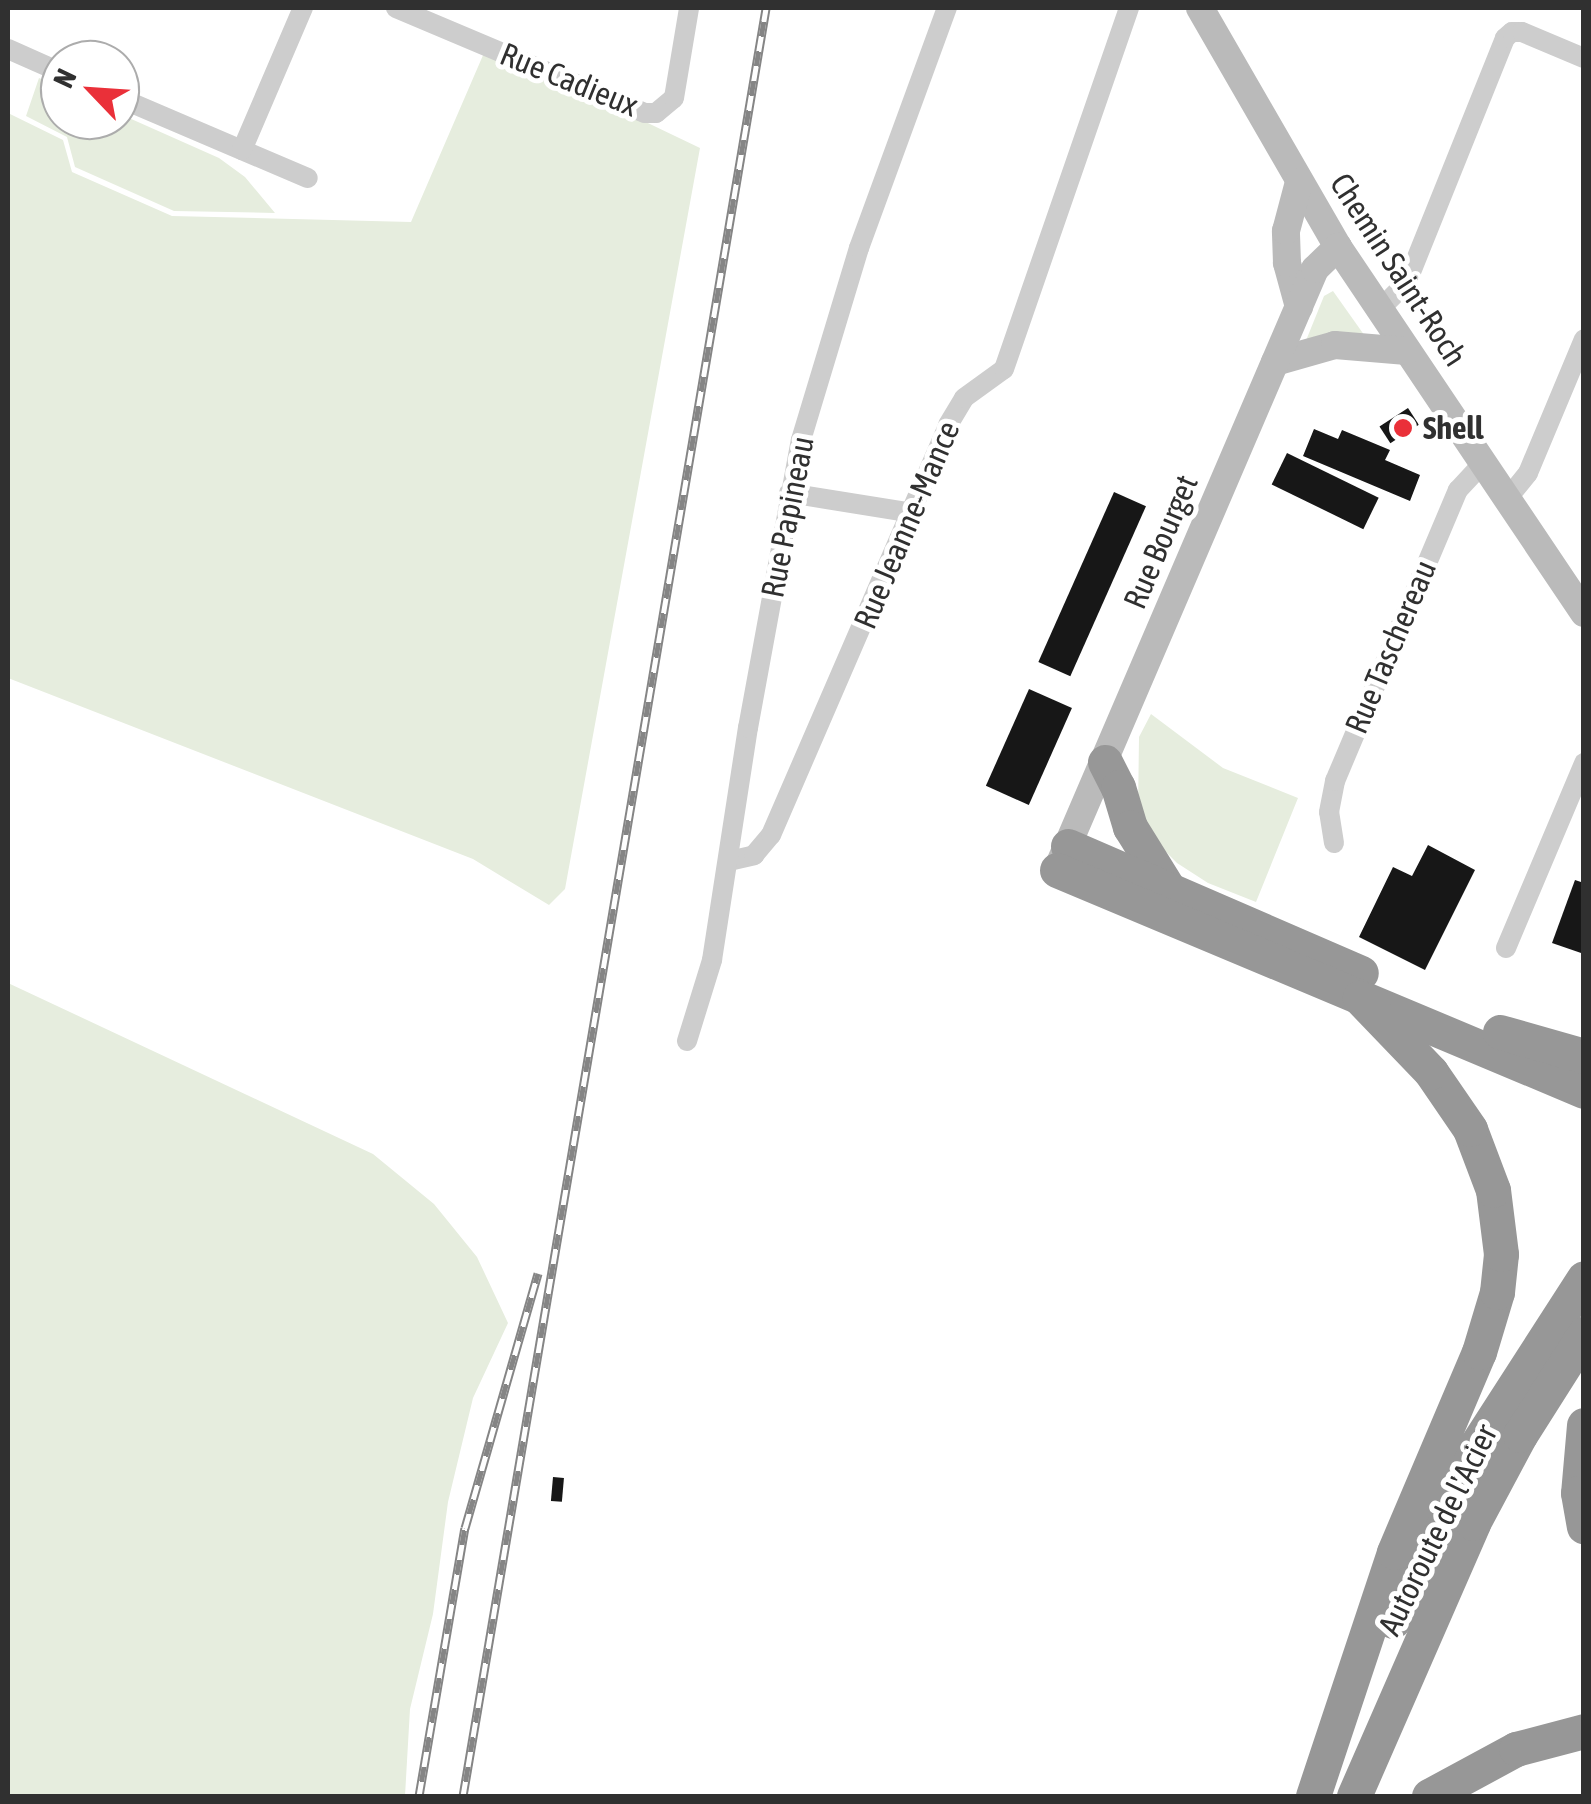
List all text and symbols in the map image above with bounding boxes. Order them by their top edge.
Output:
street label: Rue Cadieux [495,35,643,125]
north arrow [40,40,140,140]
text: N [47,64,83,92]
street label: Chemin Saint-Roch [1322,167,1474,373]
place label: Shell [1423,409,1483,447]
street label: Rue Jeanne-Mance [846,415,968,635]
marker: Shell [1392,417,1414,439]
street label: Rue Papineau [754,433,822,601]
street label: Rue Bourget [1116,469,1206,615]
street label: Rue Taschereau [1337,555,1445,739]
street label: Autoroute de l'Acier [1370,1418,1506,1642]

